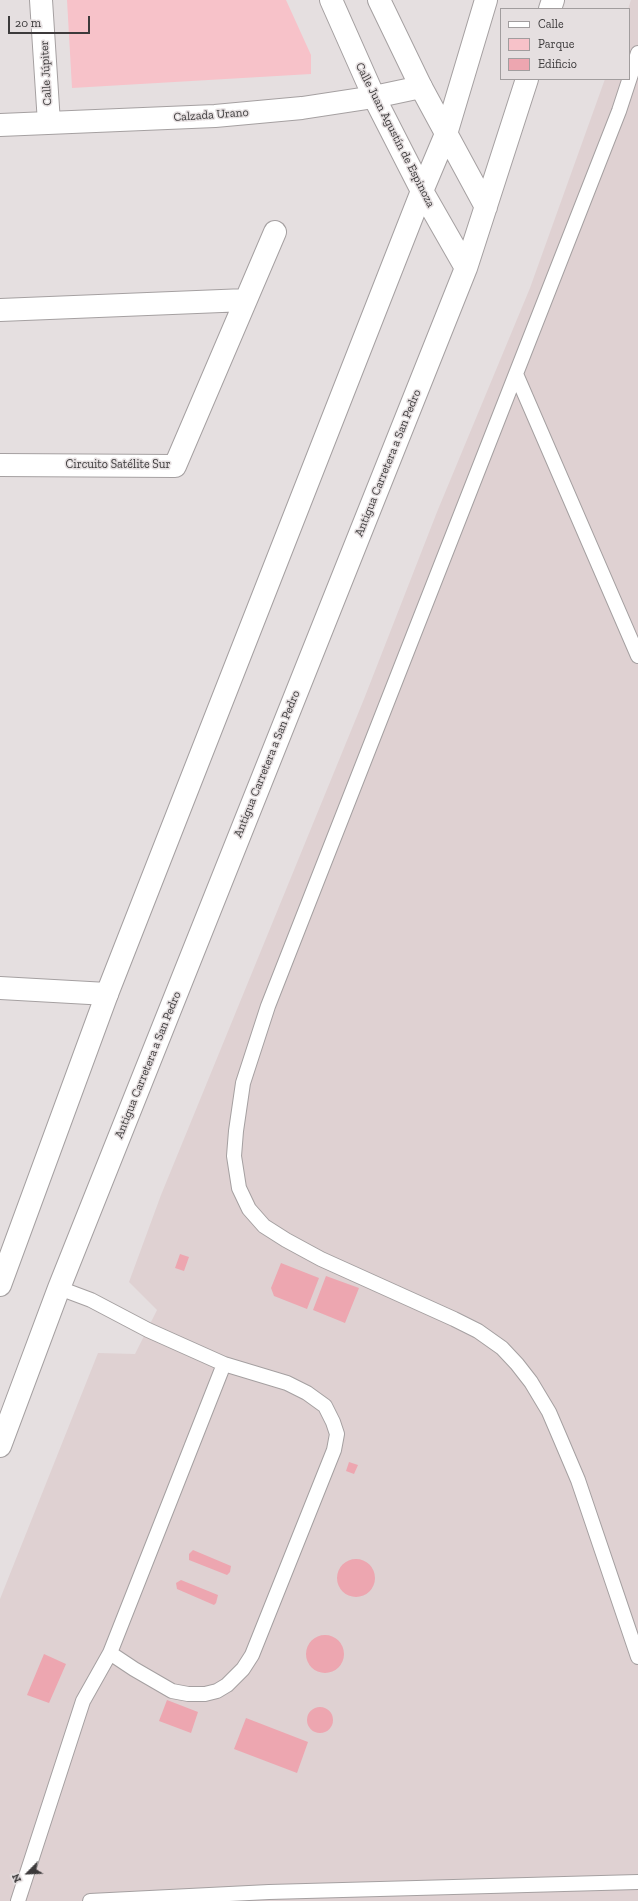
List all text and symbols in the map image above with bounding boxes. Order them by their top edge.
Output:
scale bar [10,8,92,34]
legend [500,8,630,80]
text: 20 m [15,16,41,30]
text: Calle [538,17,564,31]
text: Parque [538,37,574,51]
street label: Calle Júpiter [37,40,55,106]
text: Edificio [538,57,577,71]
street label: Calle Juan Agustín de Espinoza [352,60,438,210]
street label: Calzada Urano [173,105,249,125]
street label: Antigua Carretera a San Pedro [352,387,424,539]
street label: Circuito Satélite Sur [66,458,170,472]
street label: Antigua Carretera a San Pedro [231,688,303,840]
street label: Antigua Carretera a San Pedro [112,989,184,1141]
north arrow [8,1853,48,1893]
text: N [9,1872,24,1885]

